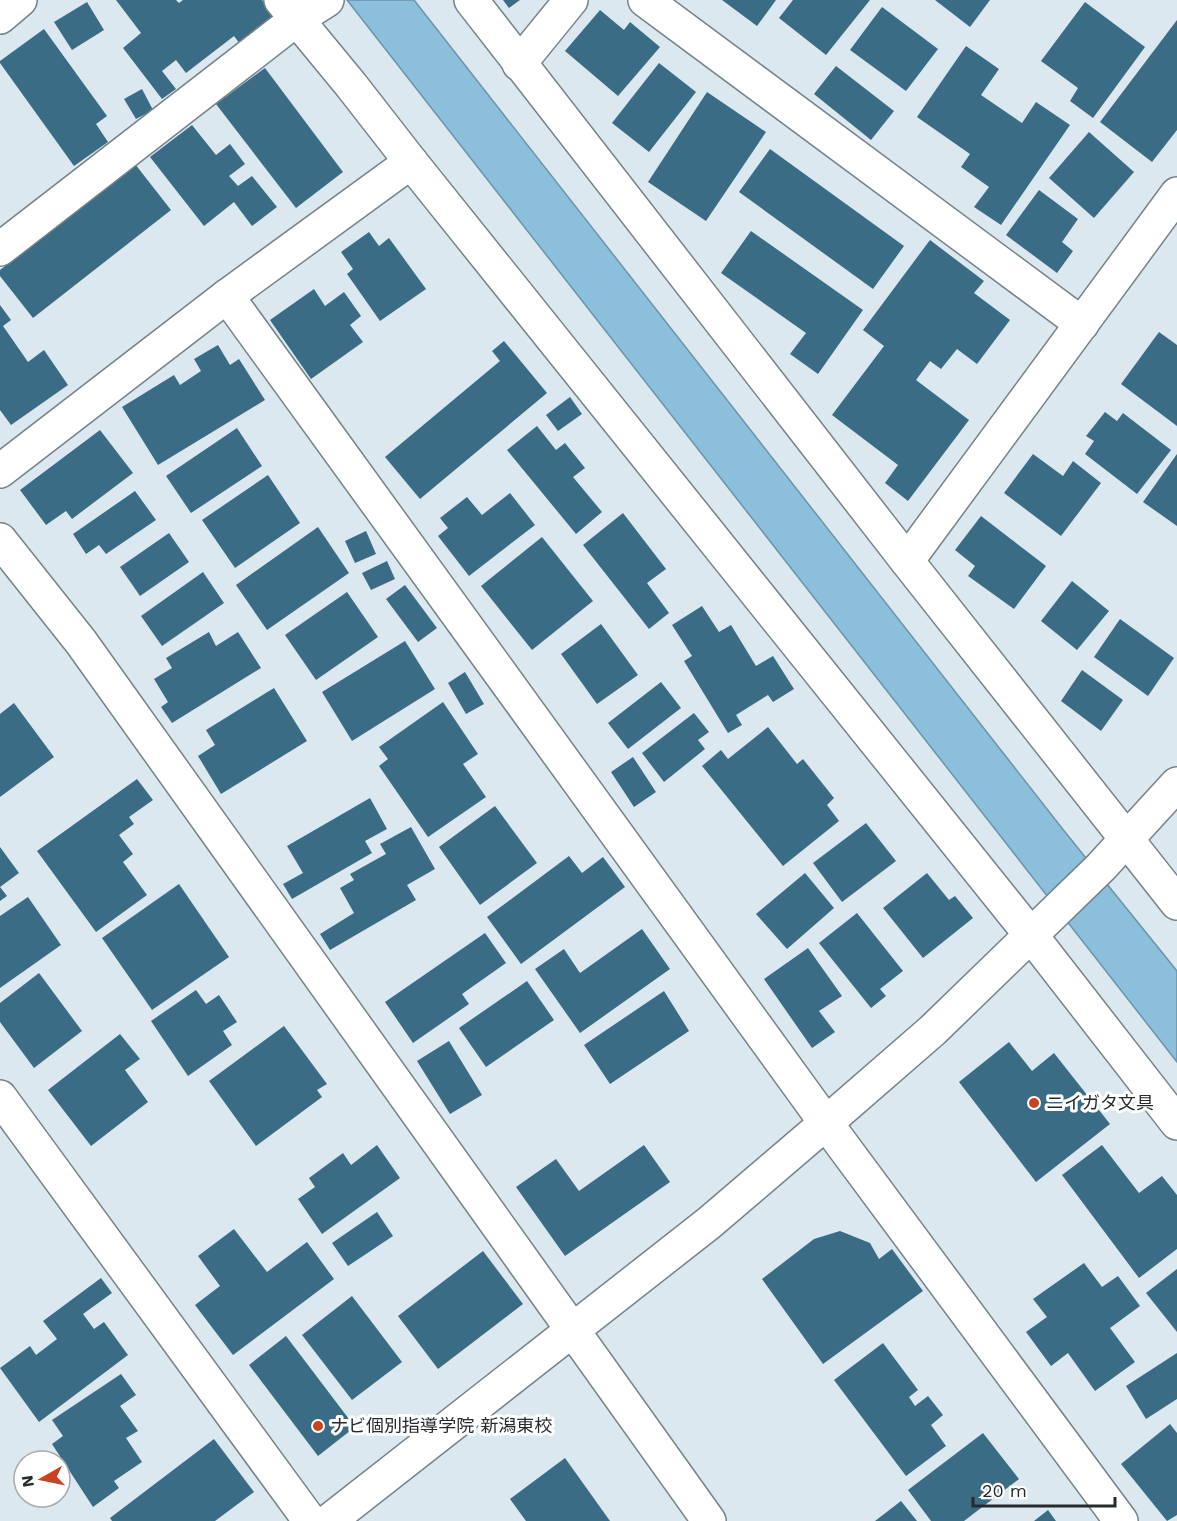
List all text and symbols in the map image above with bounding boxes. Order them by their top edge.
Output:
place label: ニイガタ文具 [1046,1092,1154,1113]
marker: ニイガタ文具 [1027,1096,1041,1110]
place label: ナビ個別指導学院 新潟東校 [330,1415,552,1436]
marker: ナビ個別指導学院 新潟東校 [311,1419,325,1433]
north arrow [12,1449,72,1509]
scale bar [973,1470,1116,1508]
text: N [17,1474,38,1489]
text: 20 m [982,1480,1027,1501]

